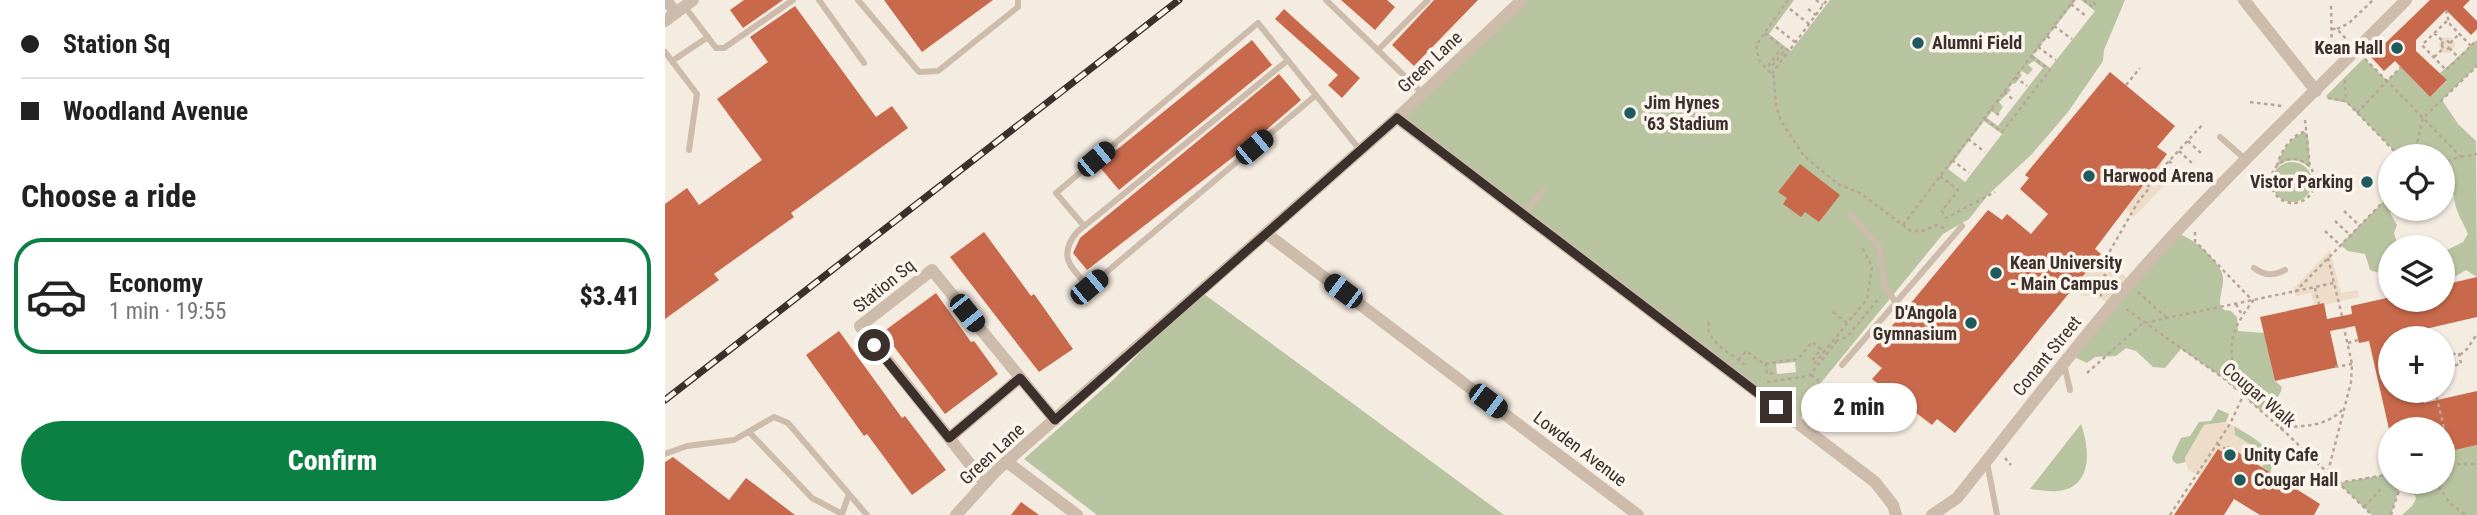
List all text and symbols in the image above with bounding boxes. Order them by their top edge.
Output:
street label: Green Lane [1393,27,1466,97]
text: Station Sq [63,29,170,59]
place label: Alumni Field [1932,32,2022,53]
marker: Alumni Field [1910,35,1926,51]
place label: Kean Hall [2315,37,2383,58]
marker: Kean Hall [2389,40,2405,56]
place label: Jim Hynes '63 Stadium [1644,92,1729,134]
text: Woodland Avenue [63,96,248,126]
marker: Jim Hynes '63 Stadium [1622,105,1638,121]
car [1232,125,1277,169]
car [1074,137,1119,181]
map controls [2378,144,2455,494]
button: locate [2378,144,2455,221]
place label: Harwood Arena [2103,165,2214,186]
marker: Harwood Arena [2081,168,2097,184]
place label: Vistor Parking [2250,171,2353,192]
marker: Vistor Parking [2359,174,2375,190]
text: Choose a ride [21,177,196,215]
button: layers [2378,235,2455,312]
place label: Kean University - Main Campus [2010,252,2122,294]
street label: Station Sq [849,254,919,317]
icon: car [25,265,88,328]
car [1067,265,1112,309]
marker: Kean University - Main Campus [1988,265,2004,281]
text: Economy [109,268,203,298]
car [1320,270,1367,312]
text: $3.41 [579,281,640,311]
car [946,290,989,336]
text: 1 min · 19:55 [109,298,226,325]
place label: D'Angola Gymnasium [1873,302,1957,344]
street label: Conant Street [2008,311,2085,400]
marker: D'Angola Gymnasium [1963,315,1979,331]
button: + [2378,326,2455,403]
route start [858,329,890,361]
street label: Cougar Walk [2218,358,2300,431]
car [1465,380,1512,422]
callout: 2 min [1801,382,1916,432]
route end [1760,391,1792,423]
text: 2 min [1833,394,1885,421]
street label: Lowden Avenue [1530,407,1631,490]
button: − [2378,417,2455,494]
street label: Green Lane [955,419,1028,489]
button: Confirm [21,421,644,501]
place label: Unity Cafe [2244,444,2319,465]
marker: Unity Cafe [2222,447,2238,463]
place label: Cougar Hall [2254,469,2338,490]
marker: Cougar Hall [2232,472,2248,488]

